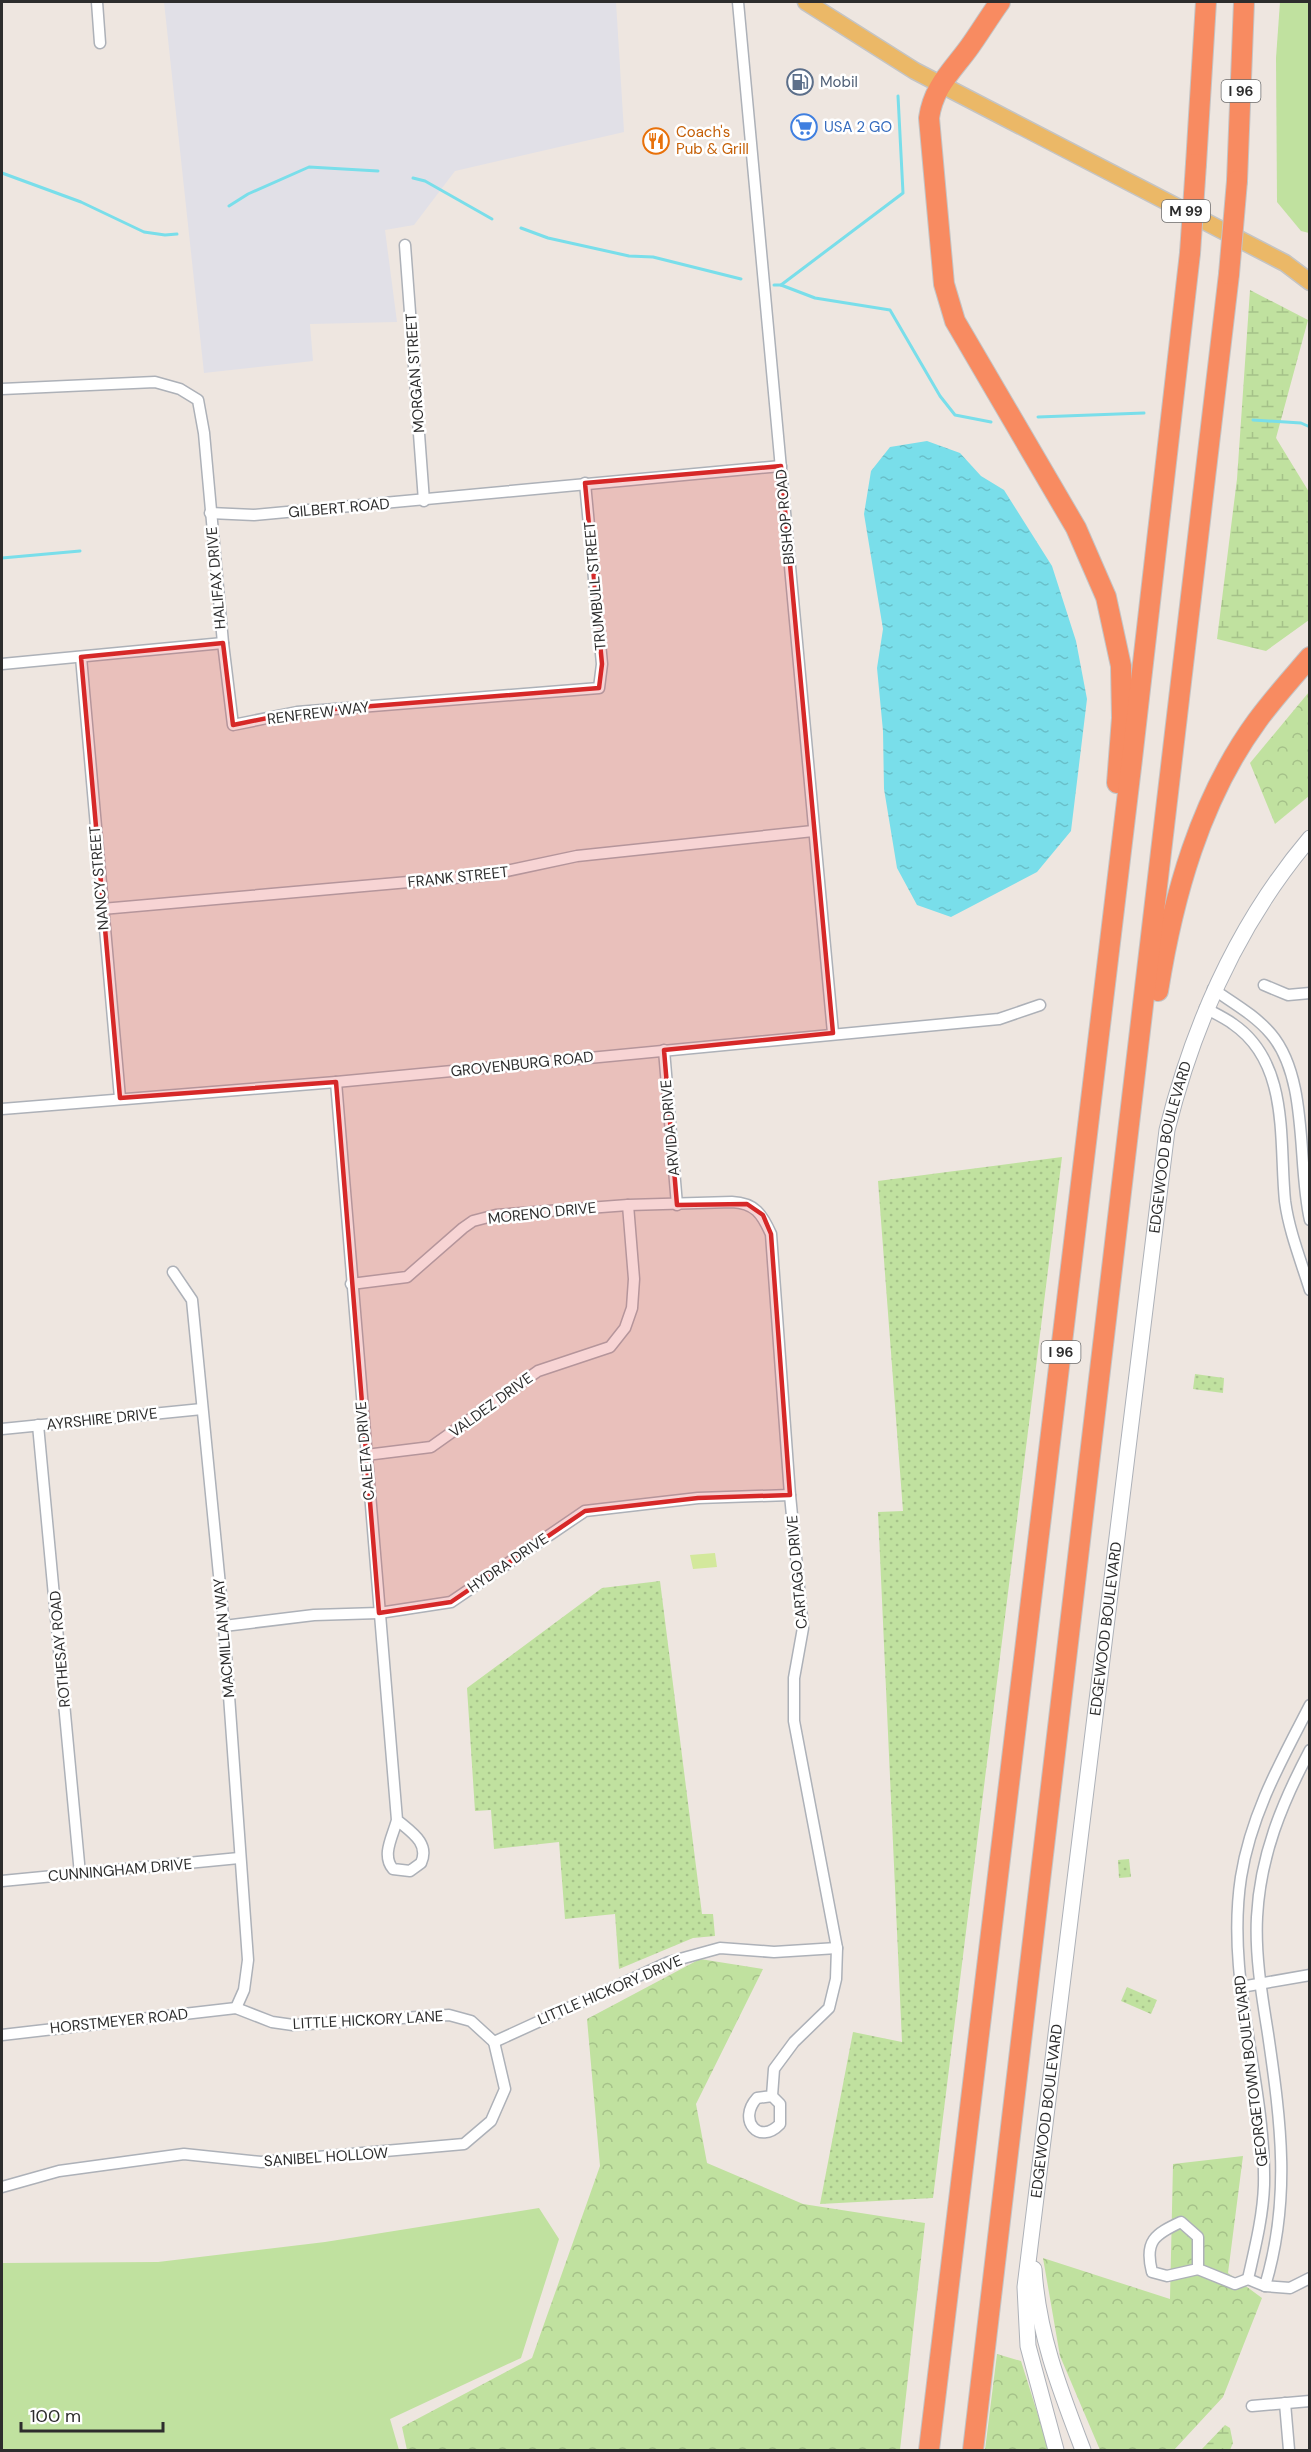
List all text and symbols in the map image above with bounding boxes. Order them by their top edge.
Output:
fuel station icon: Mobil [785,67,815,97]
place label: Mobil [820,72,858,92]
road number: I 96 [1222,80,1260,102]
supermarket icon: USA 2 GO [789,112,819,142]
place label: USA 2 GO [824,117,892,137]
place label: Coach's Pub & Grill [676,122,749,159]
restaurant icon: Coach's Pub & Grill [641,126,671,156]
road number: M 99 [1162,200,1210,222]
street label: MORGAN STREET [401,312,429,434]
street label: BISHOP ROAD [771,468,799,566]
street label: GILBERT ROAD [287,494,391,522]
street label: TRUMBULL STREET [579,521,611,651]
street label: HALIFAX DRIVE [202,526,230,630]
street label: RENFREW WAY [266,697,370,729]
street label: NANCY STREET [84,825,114,931]
street label: FRANK STREET [407,862,509,892]
street label: GROVENBURG ROAD [450,1047,594,1081]
street label: EDGEWOOD BOULEVARD [1144,1059,1196,1234]
street label: ARVIDA DRIVE [656,1079,684,1177]
street label: MORENO DRIVE [487,1197,597,1229]
road number: I 96 [1042,1341,1080,1363]
street label: VALDEZ DRIVE [445,1368,537,1442]
street label: CALETA DRIVE [351,1401,379,1501]
street label: AYRSHIRE DRIVE [45,1403,159,1435]
street label: CARTAGO DRIVE [782,1514,812,1630]
street label: HYDRA DRIVE [464,1529,552,1597]
street label: EDGEWOOD BOULEVARD [1085,1541,1126,1717]
street label: MACMILLAN WAY [209,1577,239,1699]
street label: ROTHESAY ROAD [45,1590,75,1708]
street label: CUNNINGHAM DRIVE [47,1854,193,1886]
street label: LITTLE HICKORY DRIVE [535,1950,685,2030]
street label: GEORGETOWN BOULEVARD [1229,1974,1273,2168]
street label: HORSTMEYER ROAD [49,2004,189,2038]
street label: LITTLE HICKORY LANE [292,2006,444,2034]
street label: EDGEWOOD BOULEVARD [1026,2023,1067,2199]
street label: SANIBEL HOLLOW [263,2143,389,2171]
scale bar [21,2395,164,2433]
text: 100 m [30,2404,81,2428]

